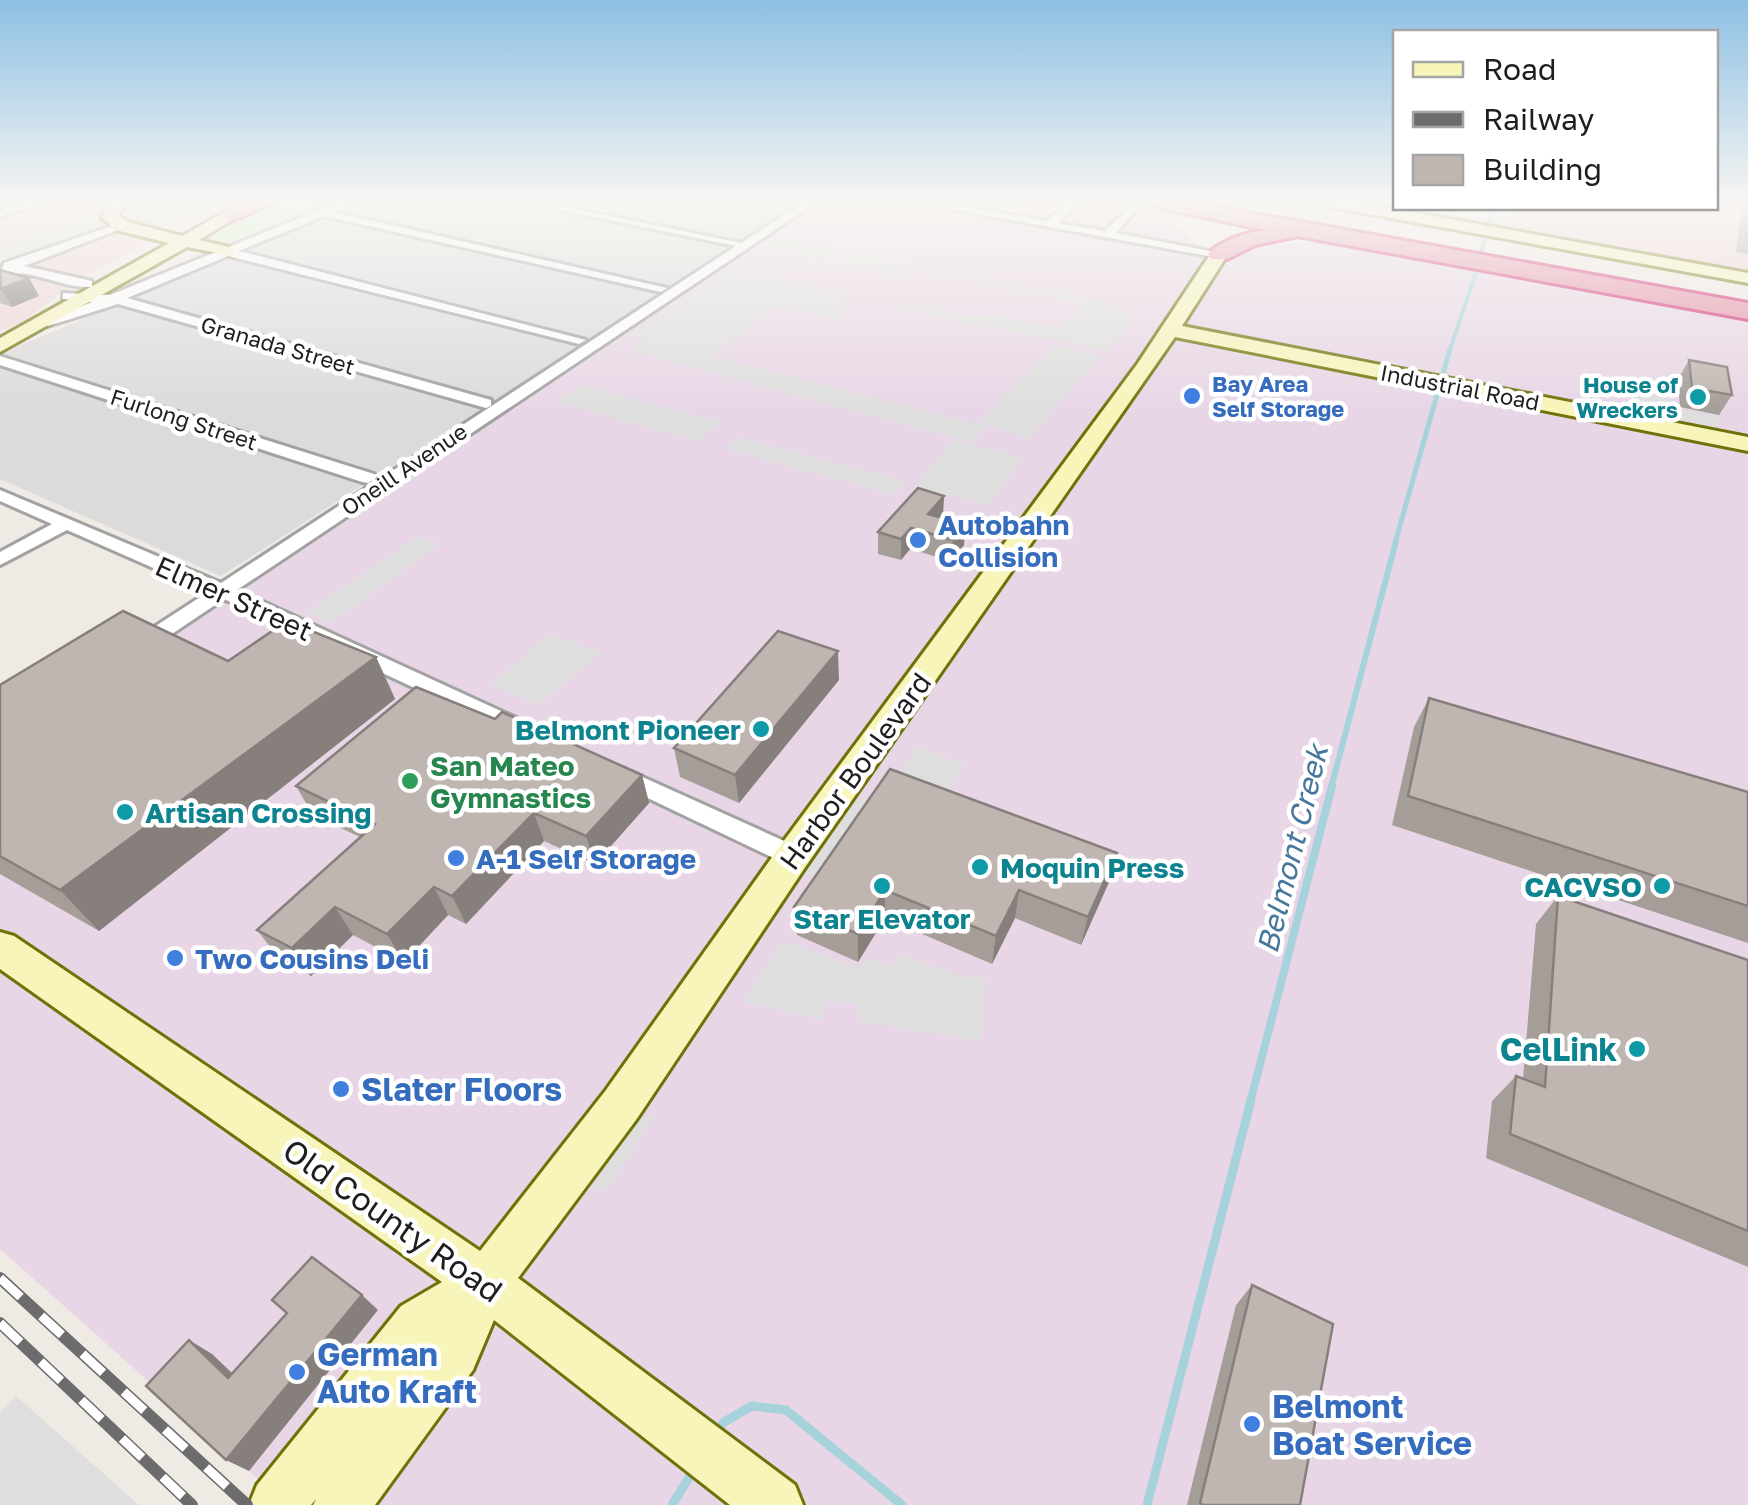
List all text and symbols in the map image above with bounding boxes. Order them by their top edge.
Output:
legend [1393,30,1718,210]
text: Road [1483,51,1557,87]
text: Railway [1483,101,1594,137]
text: Building [1483,151,1602,187]
street label: Granada Street [198,310,358,380]
street label: Industrial Road [1378,358,1542,416]
place label: Bay Area Self Storage [1212,370,1344,422]
place label: House of Wreckers [1576,371,1678,423]
street label: Furlong Street [107,383,261,455]
marker: Bay Area Self Storage [1181,385,1203,407]
marker: House of Wreckers [1687,386,1709,408]
street label: Oneill Avenue [336,417,472,521]
place label: Autobahn Collision [938,508,1069,573]
marker: Autobahn Collision [907,529,929,551]
street label: Elmer Street [151,549,317,647]
street label: Harbor Boulevard [772,666,938,876]
place label: Belmont Pioneer [515,713,741,746]
marker: Belmont Pioneer [750,718,772,740]
water label: Belmont Creek [1249,738,1336,957]
place label: San Mateo Gymnastics [430,749,591,814]
marker: San Mateo Gymnastics [399,770,421,792]
place label: Artisan Crossing [145,796,371,829]
marker: Artisan Crossing [114,801,136,823]
place label: A-1 Self Storage [476,842,696,875]
marker: A-1 Self Storage [445,847,467,869]
place label: Moquin Press [1000,851,1184,884]
marker: Moquin Press [969,856,991,878]
place label: CACVSO [1524,870,1642,903]
marker: Star Elevator [871,875,893,897]
marker: CACVSO [1651,875,1673,897]
place label: Star Elevator [793,902,971,935]
place label: Two Cousins Deli [195,942,429,975]
marker: Two Cousins Deli [164,947,186,969]
place label: CelLink [1500,1030,1617,1068]
marker: CelLink [1626,1038,1648,1060]
place label: Slater Floors [361,1070,562,1108]
marker: Slater Floors [330,1078,352,1100]
street label: Old County Road [276,1130,510,1310]
place label: German Auto Kraft [317,1335,477,1410]
marker: German Auto Kraft [286,1361,308,1383]
place label: Belmont Boat Service [1272,1387,1472,1462]
marker: Belmont Boat Service [1241,1413,1263,1435]

